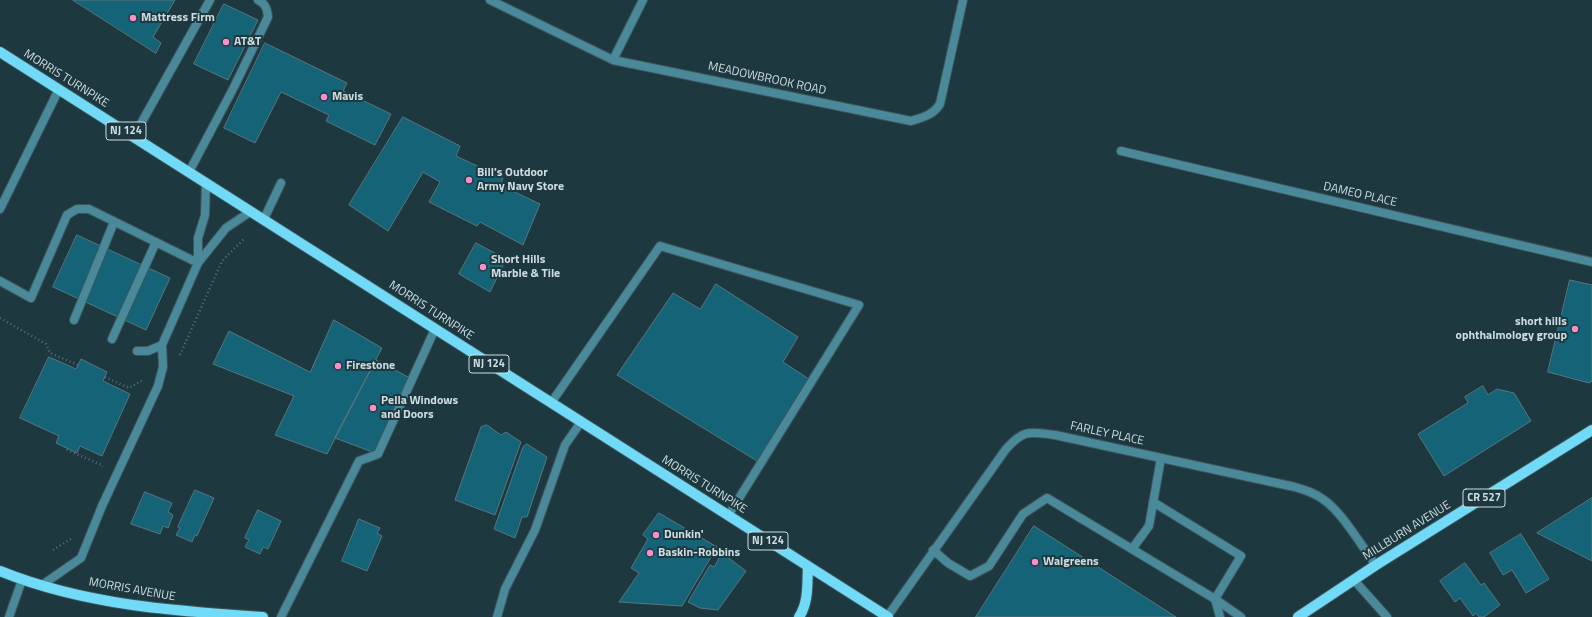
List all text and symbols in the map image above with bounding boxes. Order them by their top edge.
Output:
place label: Mattress Firm [141,11,215,25]
marker: Mattress Firm [128,13,138,23]
place label: AT&T [234,35,261,49]
marker: AT&T [221,37,231,47]
street label: MORRIS TURNPIKE [21,47,111,111]
street label: MEADOWBROOK ROAD [707,59,827,99]
place label: Mavis [332,90,363,104]
marker: Mavis [319,92,329,102]
road number: NJ 124 [106,122,146,140]
place label: Bill's Outdoor Army Navy Store [477,166,564,194]
marker: Bill's Outdoor Army Navy Store [464,175,474,185]
street label: DAMEO PLACE [1322,180,1398,210]
place label: Short Hills Marble & Tile [491,253,560,281]
marker: Short Hills Marble & Tile [478,262,488,272]
street label: MORRIS TURNPIKE [386,278,476,344]
place label: short hills ophthalmology group [1456,315,1567,343]
marker: short hills ophthalmology group [1570,324,1580,334]
road number: NJ 124 [469,355,509,373]
place label: Firestone [346,359,395,373]
marker: Firestone [333,361,343,371]
place label: Pella Windows and Doors [381,394,458,422]
marker: Pella Windows and Doors [368,403,378,413]
street label: FARLEY PLACE [1069,419,1145,449]
street label: MORRIS TURNPIKE [659,453,749,517]
road number: CR 527 [1463,489,1505,507]
street label: MILLBURN AVENUE [1360,498,1454,564]
place label: Dunkin' [664,528,704,542]
marker: Dunkin' [651,530,661,540]
road number: NJ 124 [748,532,788,550]
place label: Baskin-Robbins [658,546,740,560]
marker: Baskin-Robbins [645,548,655,558]
place label: Walgreens [1043,555,1099,569]
marker: Walgreens [1030,557,1040,567]
street label: MORRIS AVENUE [88,575,176,605]

